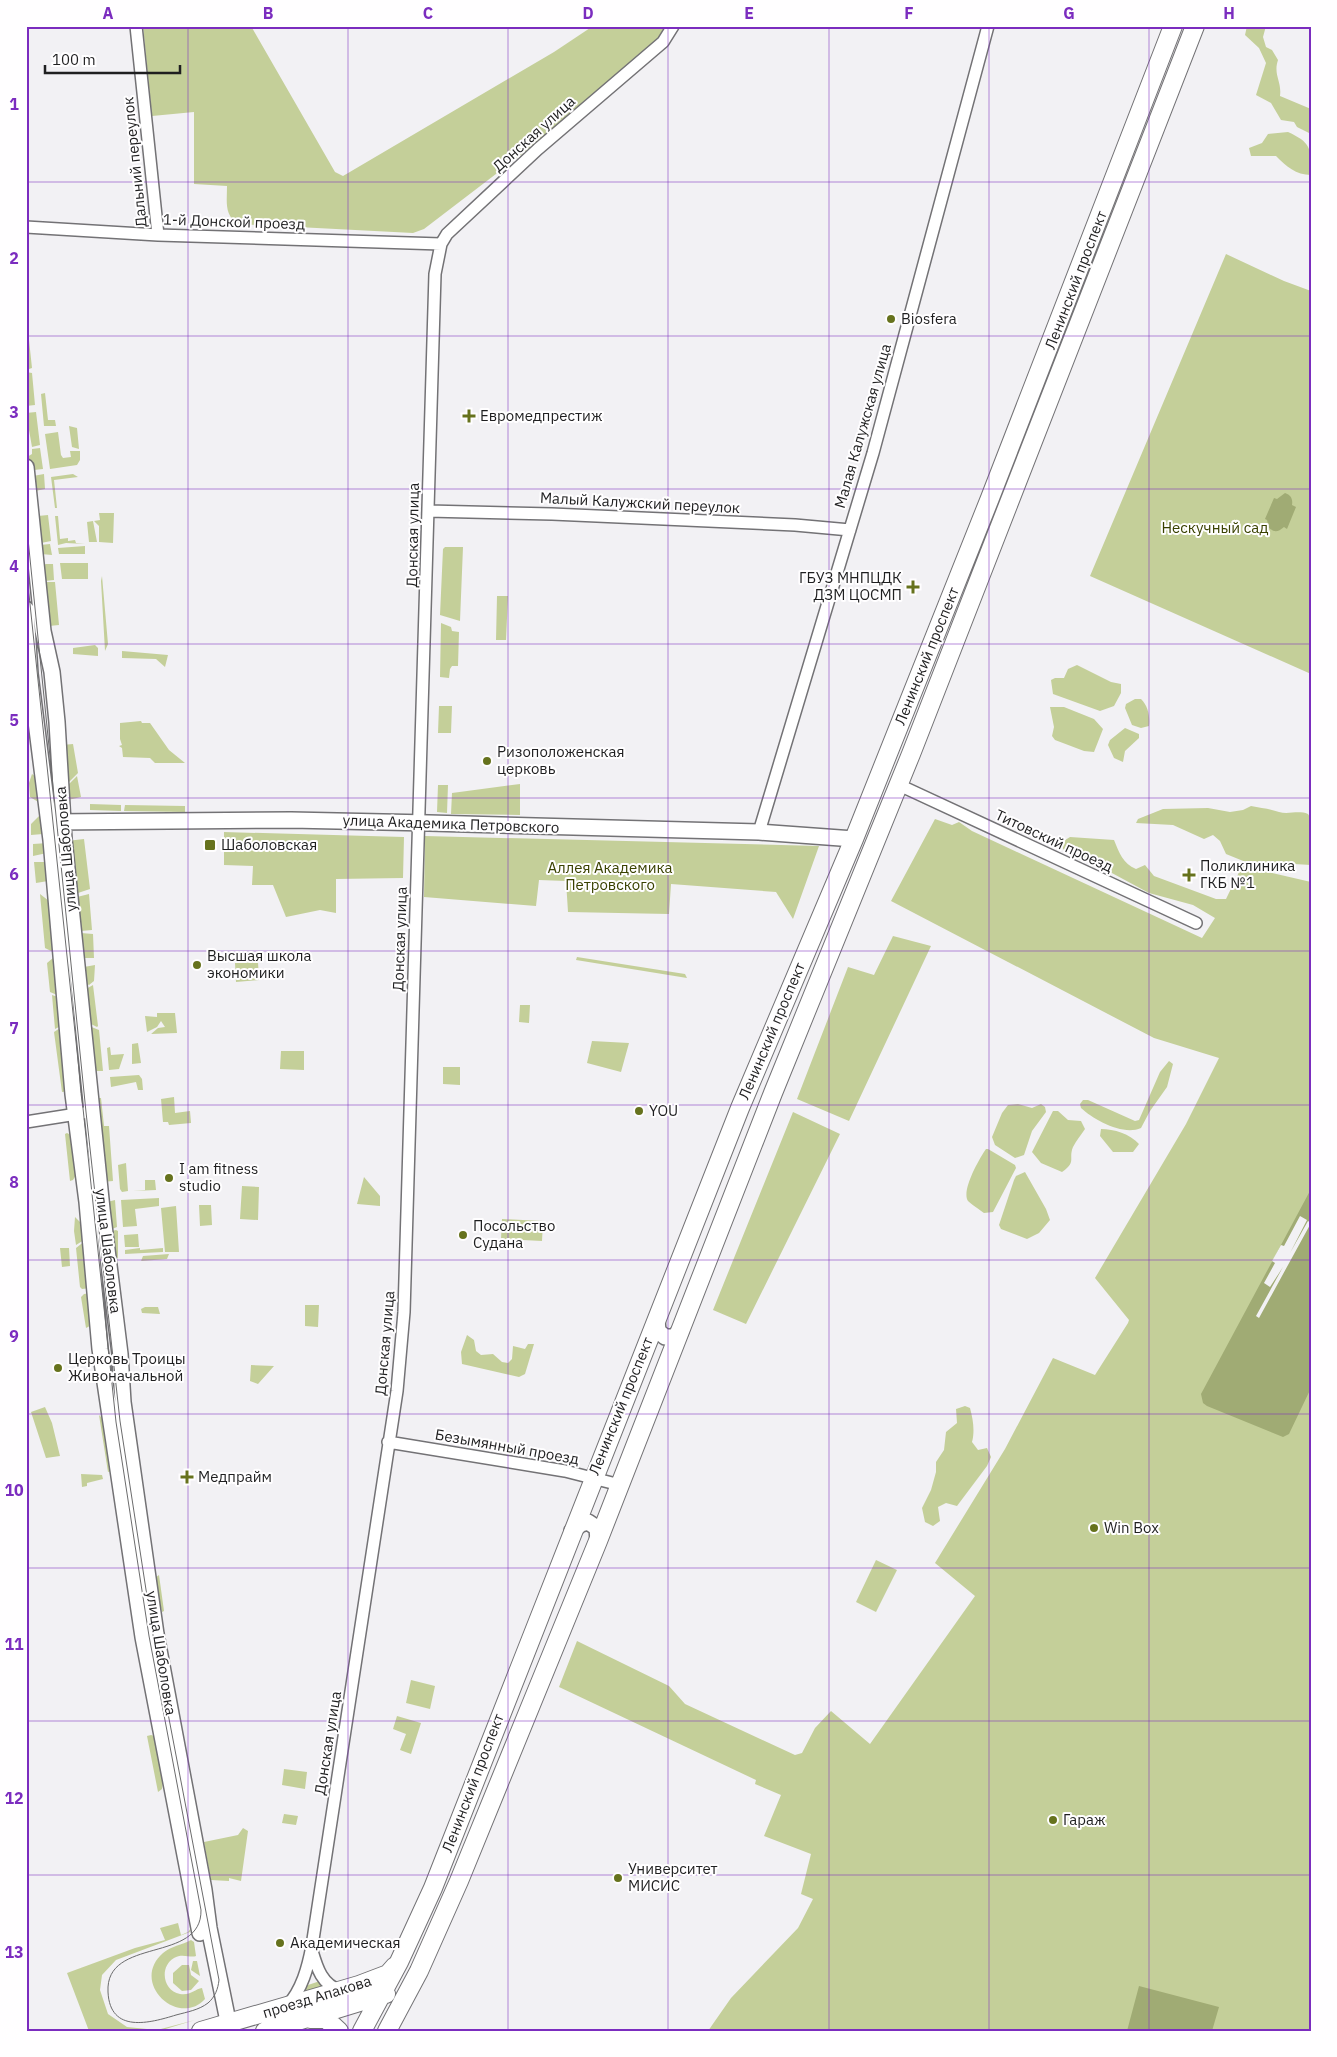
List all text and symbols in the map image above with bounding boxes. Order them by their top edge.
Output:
text: A [103,3,114,23]
text: B [263,3,274,23]
text: C [423,3,433,23]
text: D [582,3,594,23]
text: E [744,3,754,23]
text: F [904,3,914,23]
text: G [1063,3,1075,23]
text: H [1223,3,1235,23]
scale bar [45,42,180,74]
text: 100 m [52,50,96,69]
street label: Донская улица [488,92,579,176]
text: 1 [9,94,19,114]
street label: Дальний переулок [118,96,151,228]
street label: Ленинский проспект [1040,208,1111,352]
street label: 1-й Донской проезд [163,210,305,233]
text: 2 [9,248,19,268]
place label: Biosfera [901,309,957,328]
marker: Biosfera [885,313,897,325]
street label: Малая Калужская улица [830,341,895,510]
text: 3 [9,402,19,422]
place label: Евромедпрестиж [480,406,602,425]
marker: Евромедпрестиж [462,409,476,423]
street label: Донская улица [402,482,423,588]
street label: Малый Калужский переулок [539,488,741,517]
park label: Нескучный сад [1161,518,1269,537]
text: 4 [9,556,19,576]
place label: ГБУЗ МНПЦДК ДЗМ ЦОСМП [799,568,902,604]
marker: ГБУЗ МНПЦДК ДЗМ ЦОСМП [906,580,920,594]
street label: Ленинский проспект [890,584,963,728]
text: 5 [9,710,19,730]
place label: Ризоположенская церковь [497,742,624,778]
marker: Ризоположенская церковь [481,755,493,767]
street label: улица Шаболовка [51,786,80,912]
street label: Титовский проезд [992,805,1116,876]
street label: улица Академика Петровского [342,810,560,837]
place label: Шаболовская [221,835,317,854]
marker: Шаболовская [203,838,217,852]
place label: Поликлиника ГКБ №1 [1200,856,1295,892]
park label: Аллея Академика Петровского [547,858,673,894]
text: 6 [9,864,19,884]
marker: Поликлиника ГКБ №1 [1182,868,1196,882]
street label: Донская улица [388,886,411,992]
place label: Высшая школа экономики [207,946,312,982]
marker: Высшая школа экономики [191,959,203,971]
street label: Ленинский проспект [734,959,809,1102]
text: 7 [9,1018,19,1038]
place label: YOU [649,1101,678,1120]
marker: YOU [633,1105,645,1117]
place label: I am fitness studio [179,1159,258,1195]
text: 8 [9,1172,19,1192]
marker: I am fitness studio [163,1172,175,1184]
street label: улица Шаболовка [91,1187,126,1314]
place label: Посольство Судана [473,1216,555,1252]
marker: Посольство Судана [457,1229,469,1241]
street label: Донская улица [370,1290,399,1396]
text: 9 [9,1326,19,1346]
street label: Ленинский проспект [584,1334,657,1478]
place label: Церковь Троицы Живоначальной [68,1349,186,1385]
marker: Церковь Троицы Живоначальной [52,1362,64,1374]
street label: Безымянный проезд [434,1424,581,1469]
place label: Медпрайм [198,1467,272,1486]
marker: Медпрайм [180,1470,194,1484]
text: 10 [4,1480,24,1500]
place label: Win Box [1104,1518,1159,1537]
marker: Win Box [1088,1522,1100,1534]
street label: улица Шаболовка [142,1589,181,1716]
text: 11 [4,1634,24,1654]
street label: Донская улица [310,1690,345,1796]
street label: Ленинский проспект [437,1711,508,1855]
text: 12 [4,1788,24,1808]
place label: Гараж [1063,1810,1105,1829]
marker: Гараж [1047,1814,1059,1826]
place label: Университет МИСИС [628,1859,718,1895]
marker: Университет МИСИС [612,1872,624,1884]
place label: Академическая [290,1933,401,1952]
marker: Академическая [274,1937,286,1949]
text: 13 [4,1942,24,1962]
street label: проезд Апакова [260,1971,374,2022]

